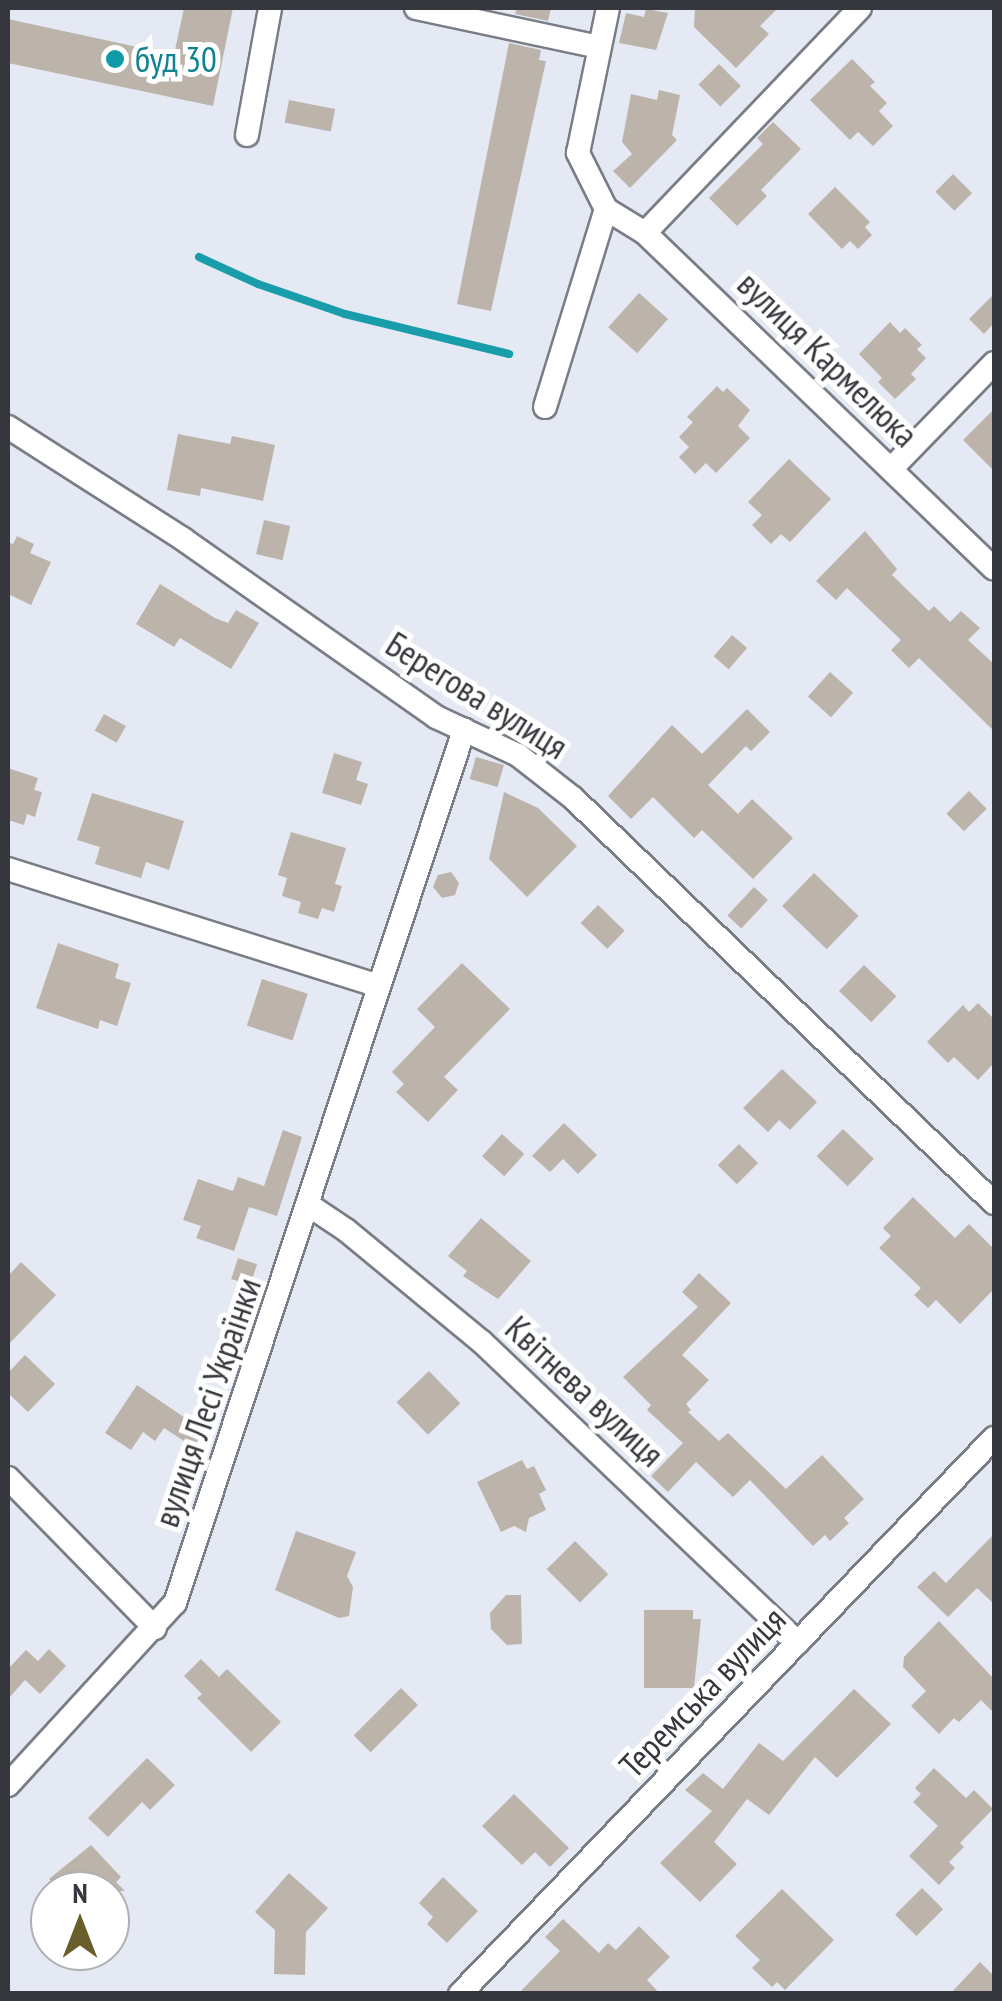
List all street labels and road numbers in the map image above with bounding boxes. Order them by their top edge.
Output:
street label: вулиця Кармелюка [729,263,927,455]
street label: Берегова вулиця [379,623,575,767]
street label: вулиця Лесі Українки [145,1272,269,1532]
street label: Квітнева вулиця [497,1307,673,1475]
street label: Теремська вулиця [610,1598,794,1786]

